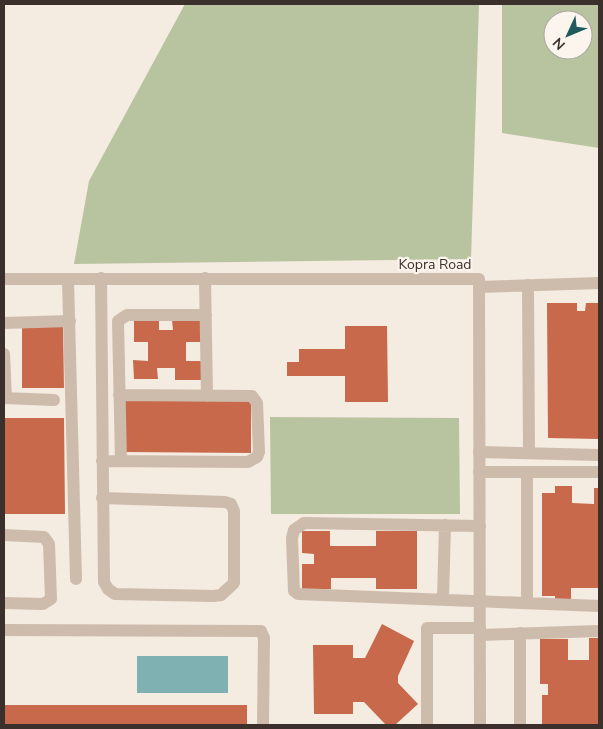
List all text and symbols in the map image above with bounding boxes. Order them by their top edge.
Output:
north arrow [543,10,593,60]
text: N [549,33,569,54]
street label: Kopra Road [398,255,472,274]

